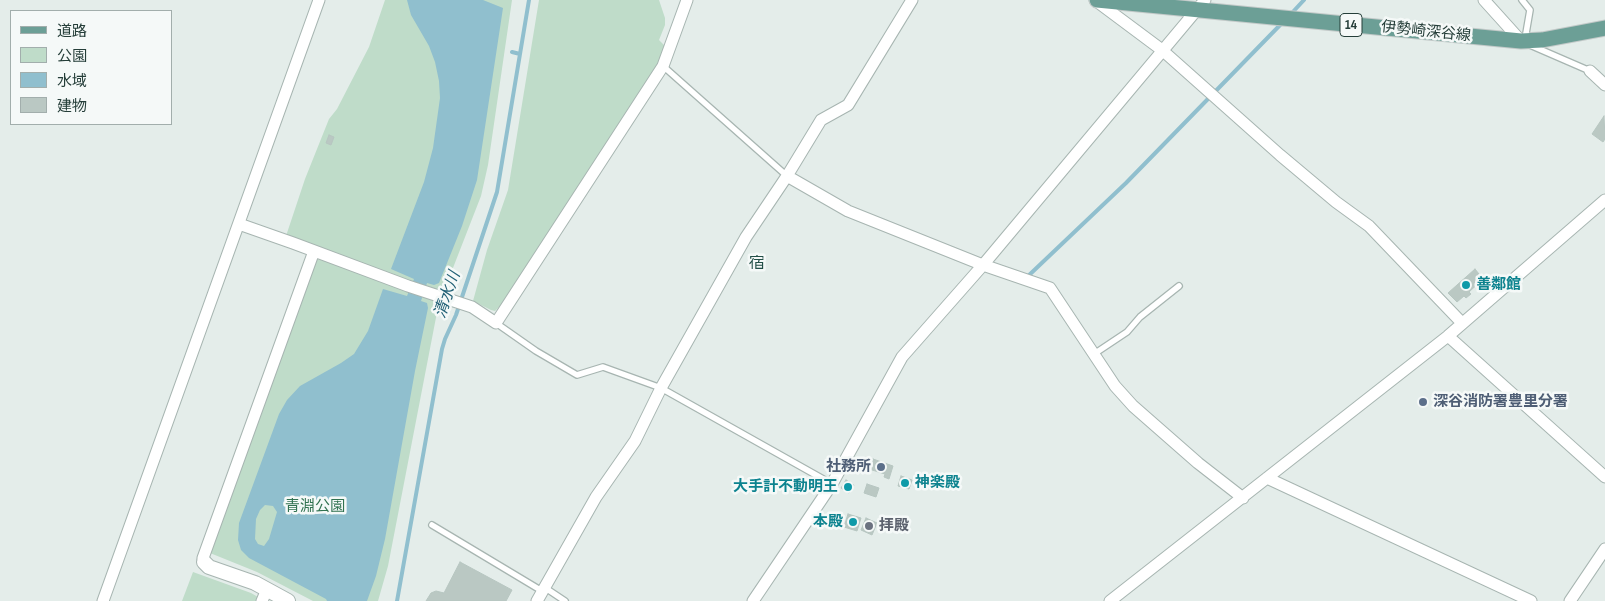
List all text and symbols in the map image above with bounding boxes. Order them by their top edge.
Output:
legend [10,10,172,125]
road number: 14 [1340,14,1362,36]
street label: 伊勢崎深谷線 [1380,18,1472,46]
text: 道路 [57,22,87,41]
text: 公園 [57,47,87,66]
text: 水域 [57,72,87,91]
text: 建物 [57,97,87,116]
district label: 宿 [749,254,765,274]
water label: 清水川 [431,269,465,321]
place label: 善鄰館 [1476,276,1521,294]
marker: 善鄰館 [1460,279,1472,291]
place label: 深谷消防署豊里分署 [1433,393,1568,411]
marker: 深谷消防署豊里分署 [1417,396,1429,408]
place label: 社務所 [826,458,871,476]
marker: 社務所 [875,461,887,473]
place label: 神楽殿 [915,474,960,492]
marker: 神楽殿 [899,477,911,489]
place label: 大手計不動明王 [733,478,838,496]
marker: 大手計不動明王 [842,481,854,493]
park label: 青淵公園 [285,498,345,516]
place label: 本殿 [813,513,843,531]
marker: 本殿 [847,516,859,528]
place label: 拝殿 [879,517,909,535]
marker: 拝殿 [863,520,875,532]

